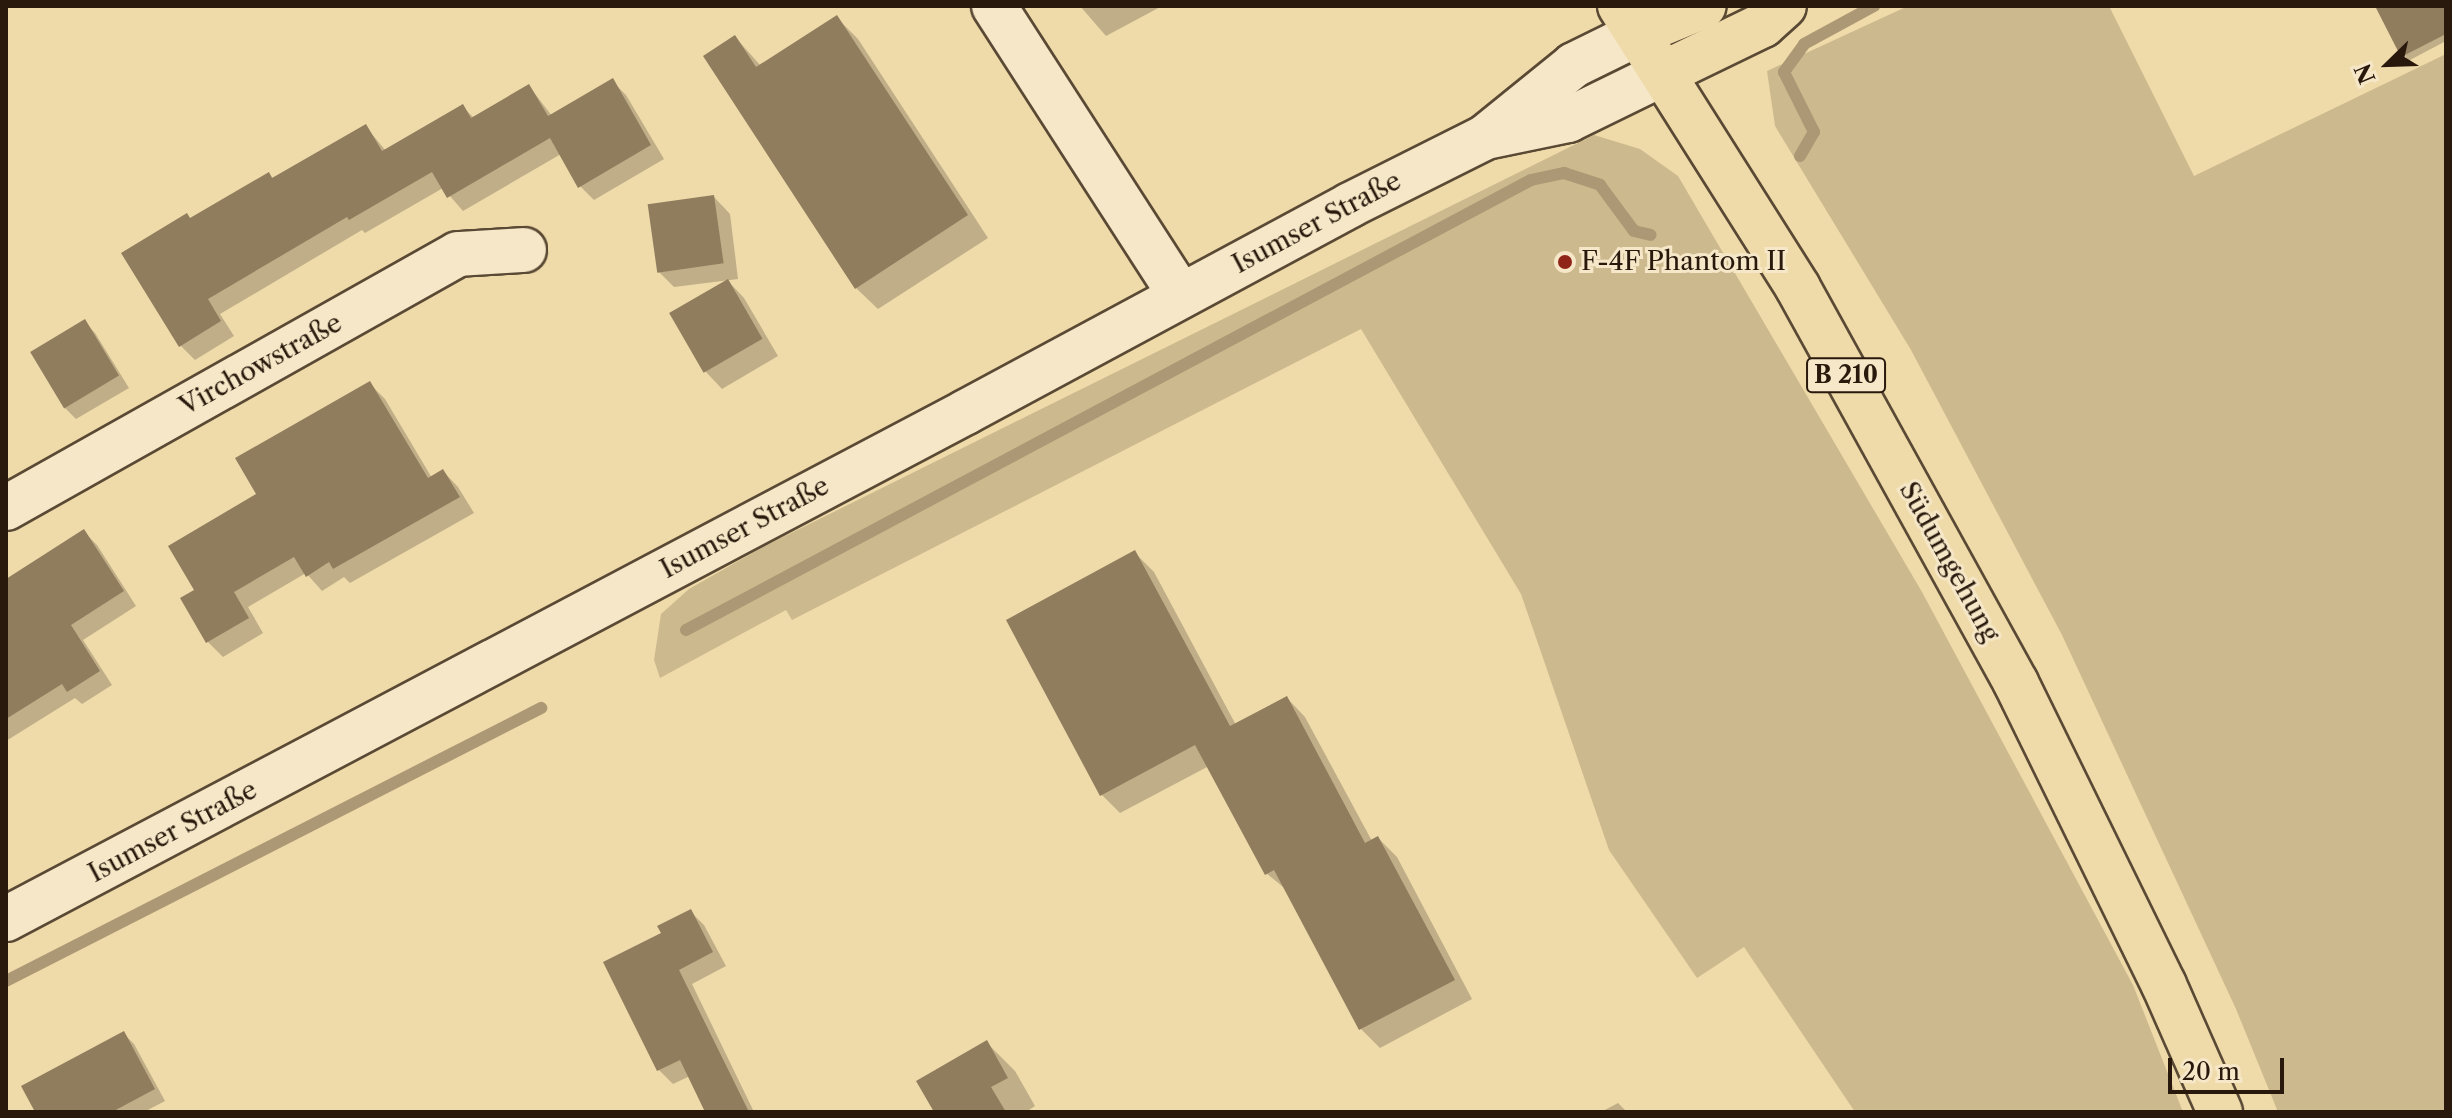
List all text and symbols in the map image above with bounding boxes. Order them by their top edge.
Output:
north arrow [2348,24,2428,104]
text: N [2349,59,2382,88]
street label: Isumser Straße [1227,165,1407,281]
place label: F-4F Phantom II [1581,246,1787,278]
marker: F-4F Phantom II [1556,253,1574,271]
street label: Virchowstraße [174,307,348,423]
road number: B 210 [1806,355,1886,395]
street label: Isumser Straße [655,470,835,586]
street label: Südumgehung [1892,477,2006,647]
street label: Isumser Straße [83,774,263,890]
scale bar [2172,1042,2288,1092]
text: 20 m [2182,1057,2240,1086]

